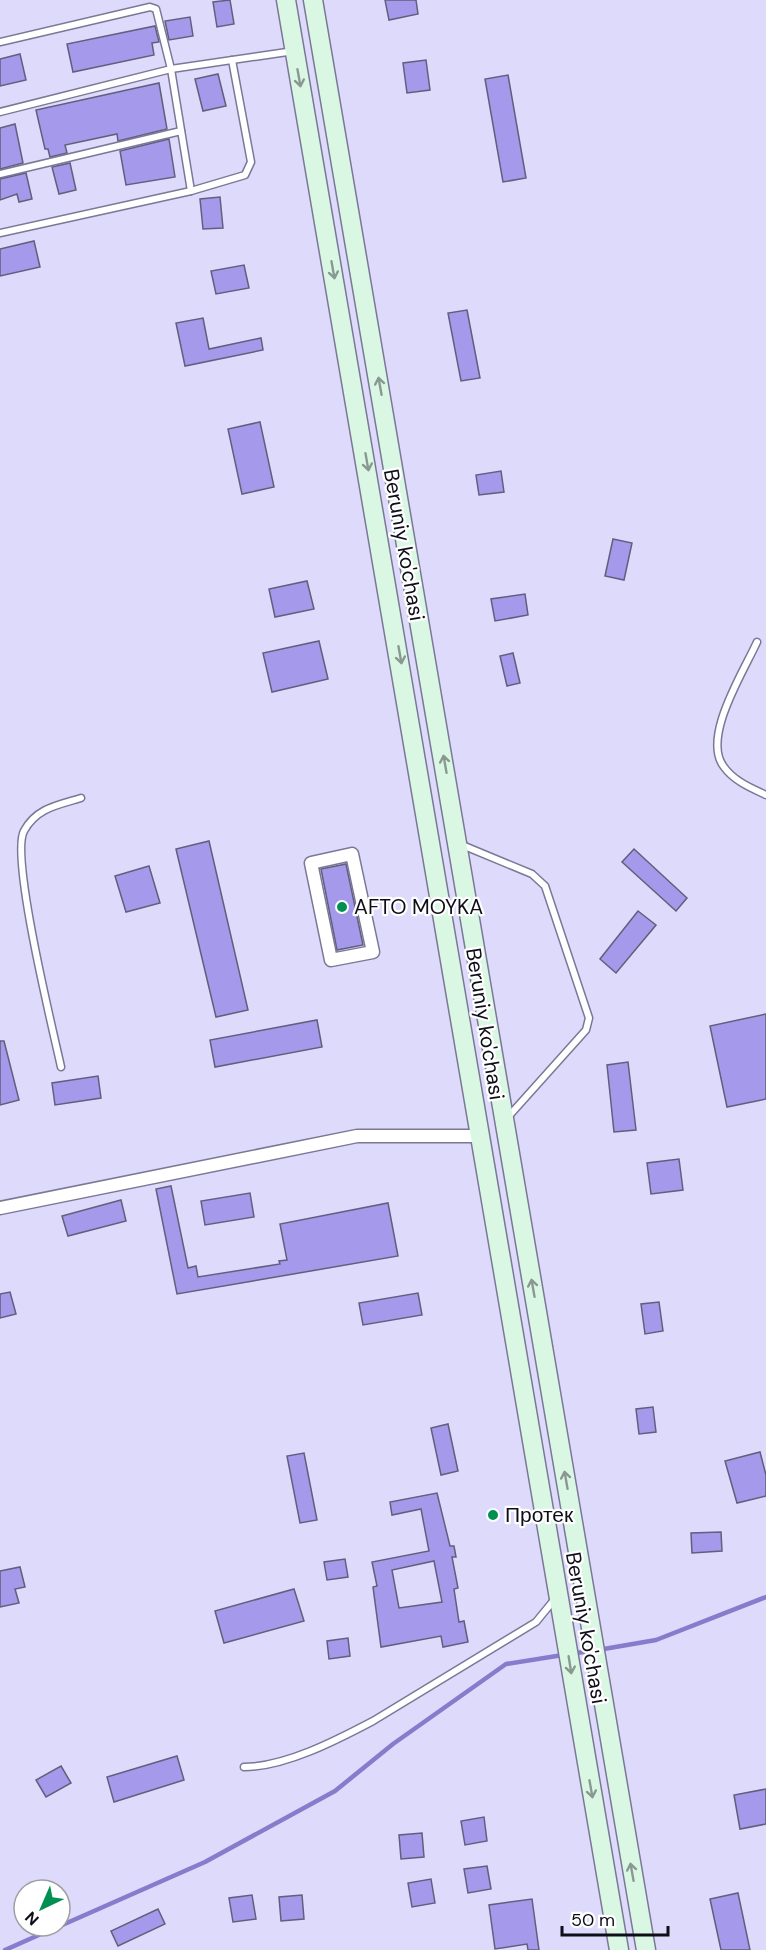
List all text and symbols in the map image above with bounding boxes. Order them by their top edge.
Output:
one-way arrow [294,68,305,88]
one-way arrow [328,260,339,280]
one-way arrow [374,377,385,396]
one-way arrow [361,452,372,472]
street label: Beruniy ko'chasi [377,467,431,623]
one-way arrow [395,644,406,664]
one-way arrow [439,755,450,775]
place label: AFTO MOYKA [354,893,483,921]
marker: AFTO MOYKA [335,900,349,914]
street label: Beruniy ko'chasi [459,946,511,1102]
one-way arrow [528,1279,539,1298]
one-way arrow [560,1471,571,1491]
place label: Протек [505,1501,574,1529]
marker: Протек [486,1508,500,1522]
street label: Beruniy ko'chasi [559,1550,613,1706]
one-way arrow [564,1655,575,1674]
one-way arrow [585,1779,596,1799]
one-way arrow [627,1862,638,1882]
north arrow [12,1878,72,1938]
scale bar [562,1899,668,1937]
text: N [20,1907,43,1930]
text: 50 m [571,1908,615,1932]

